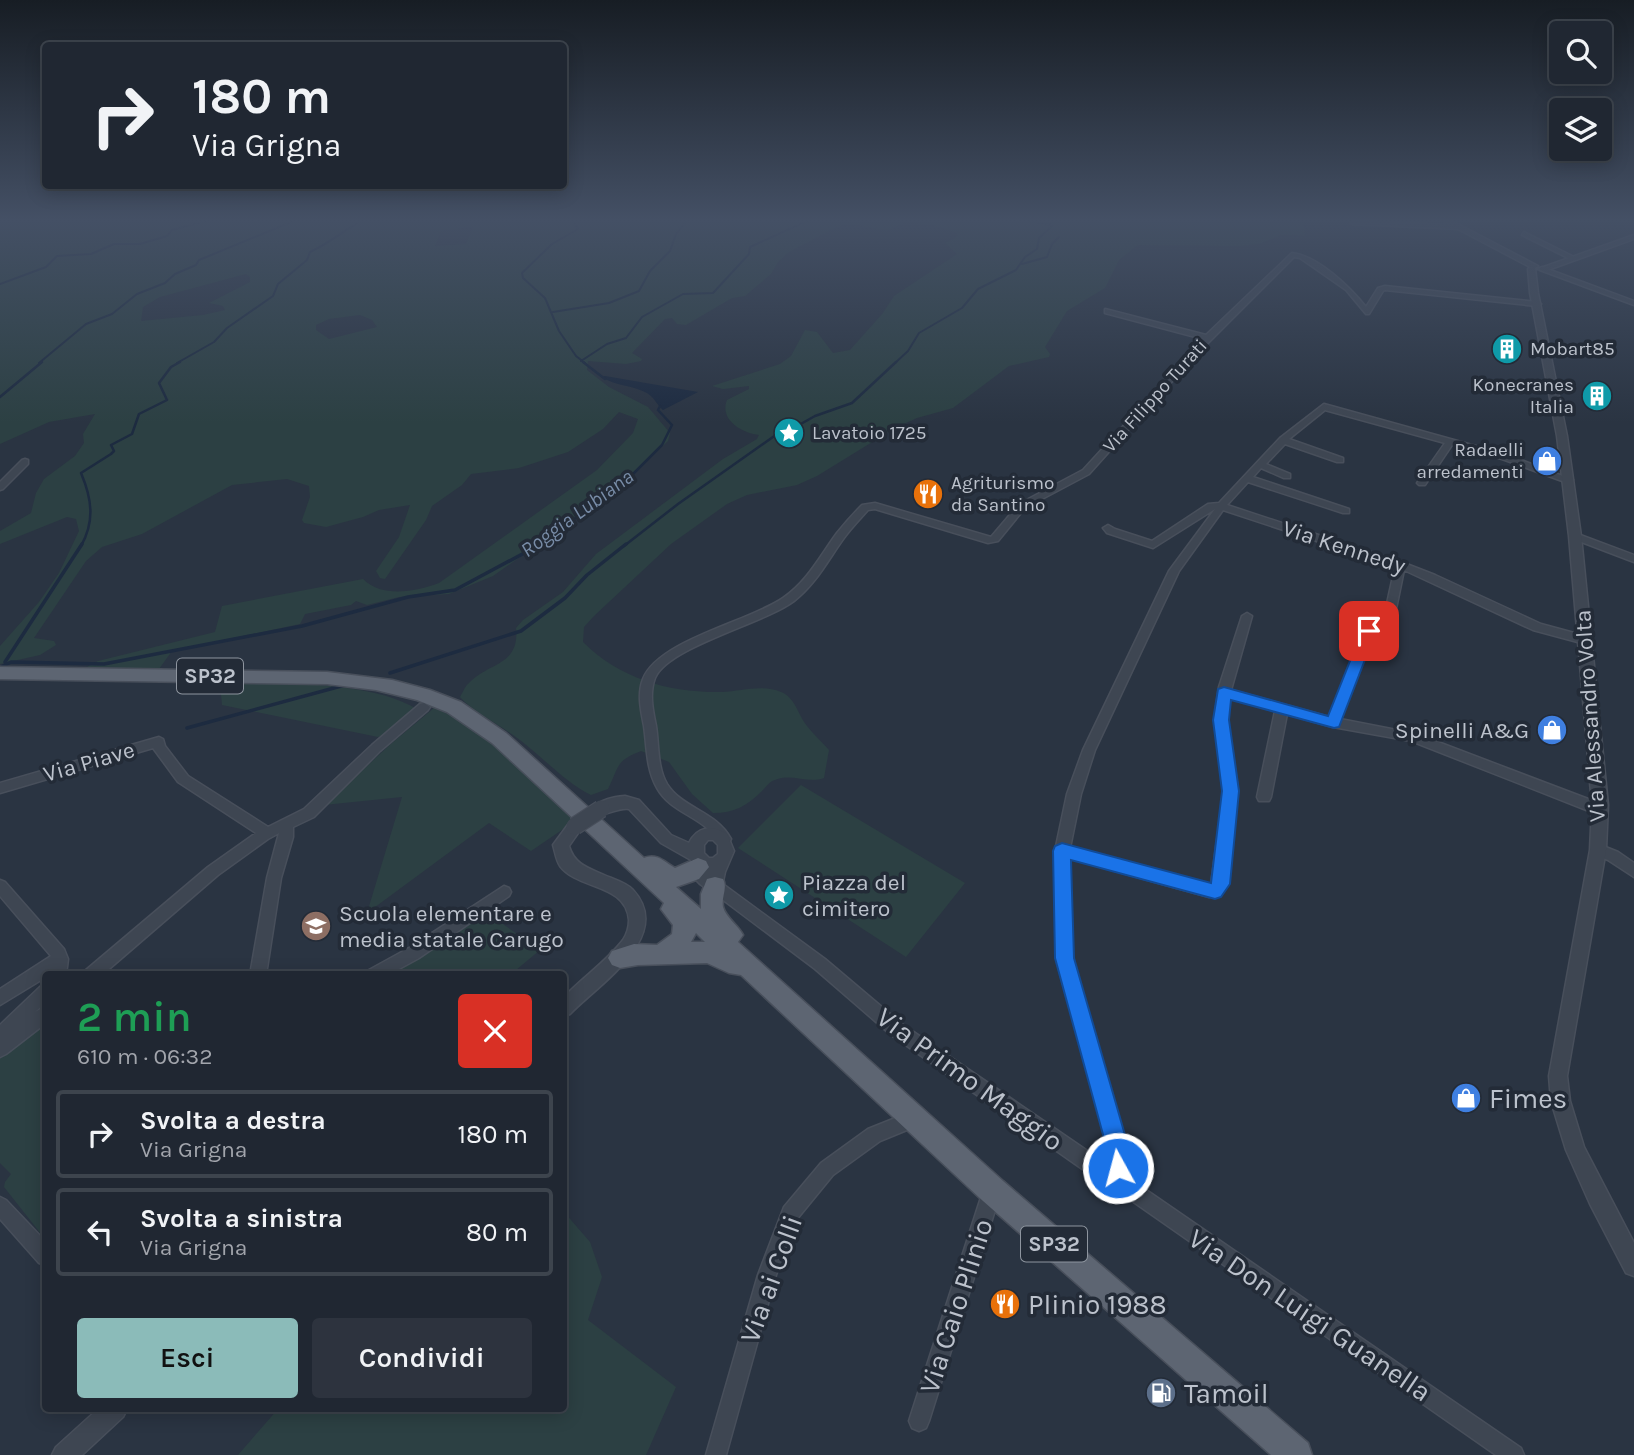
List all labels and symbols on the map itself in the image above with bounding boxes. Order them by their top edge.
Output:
building icon: Mobart85 [1490,332,1524,366]
street label: Via Filippo Turati [1098,335,1212,457]
place label: Mobart85 [1530,338,1615,360]
place label: Konecranes Italia [1473,374,1574,418]
building icon: Konecranes Italia [1580,379,1614,413]
place icon: Lavatoio 1725 [772,416,806,450]
place label: Lavatoio 1725 [812,422,926,444]
place label: Radaelli arredamenti [1417,439,1524,483]
shop icon: Radaelli arredamenti [1530,444,1564,478]
water label: Roggia Lubiana [516,464,638,562]
place label: Agriturismo da Santino [951,472,1055,516]
restaurant icon: Agriturismo da Santino [911,477,945,511]
street label: Via Kennedy [1279,514,1409,580]
pin [1339,601,1399,661]
street label: Via Alessandro Volta [1569,609,1611,823]
road number: SP32 [177,658,243,694]
shop icon: Spinelli A&G [1535,713,1569,747]
place label: Spinelli A&G [1395,717,1529,744]
street label: Via Piave [40,736,138,788]
place label: Piazza del cimitero [802,869,906,922]
place icon: Piazza del cimitero [762,878,796,912]
place label: Scuola elementare e media statale Carugo [339,900,564,953]
school or university icon: Scuola elementare e media statale Carugo [299,909,333,943]
street label: Via Primo Maggio [870,1000,1070,1158]
shop icon: Fimes [1449,1081,1483,1115]
place label: Fimes [1489,1082,1567,1115]
position arrow [1081,1131,1155,1205]
street label: Via ai Colli [733,1211,809,1347]
street label: Via Caio Plinio [912,1215,1000,1397]
street label: Via Don Luigi Guanella [1182,1222,1438,1408]
road number: SP32 [1021,1226,1087,1262]
restaurant icon: Plinio 1988 [988,1287,1022,1321]
place label: Plinio 1988 [1028,1288,1167,1321]
fuel station icon: Tamoil [1144,1376,1178,1410]
place label: Tamoil [1184,1377,1269,1410]

